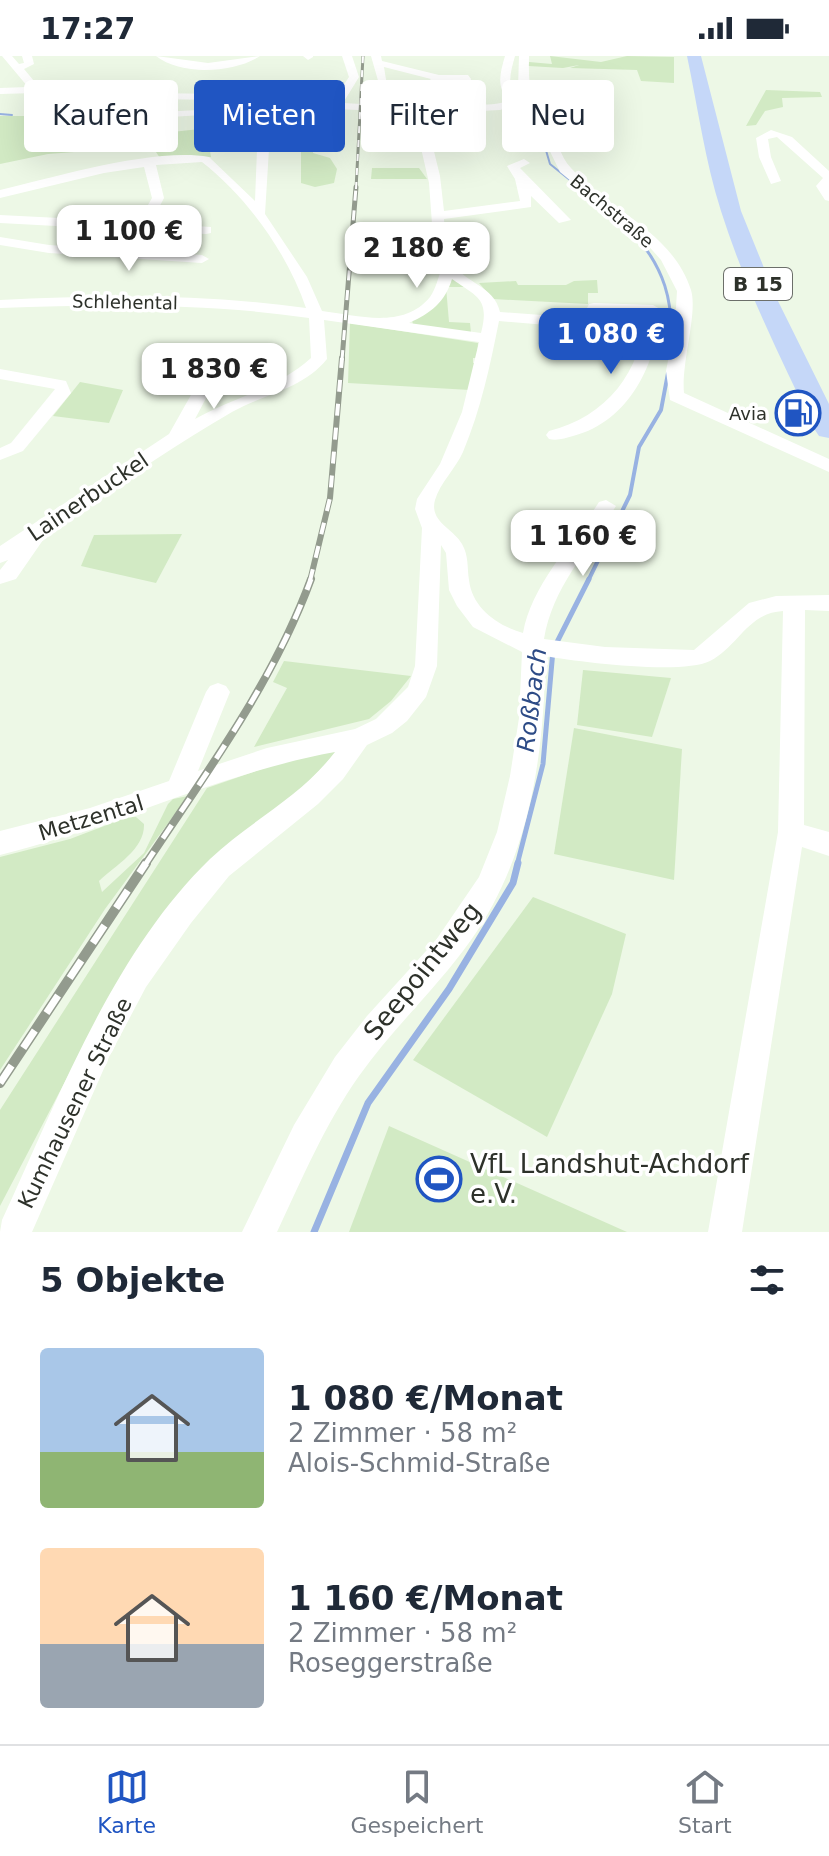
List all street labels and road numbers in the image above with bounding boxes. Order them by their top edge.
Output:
street label: Bachstraße [566,170,658,252]
road number: B 15 [724,268,792,300]
street label: Schlehental [72,291,178,313]
street label: Lainerbuckel [23,447,153,547]
street label: Metzental [36,790,146,846]
street label: Seepointweg [357,896,487,1046]
street label: Kumhausener Straße [13,994,137,1212]

